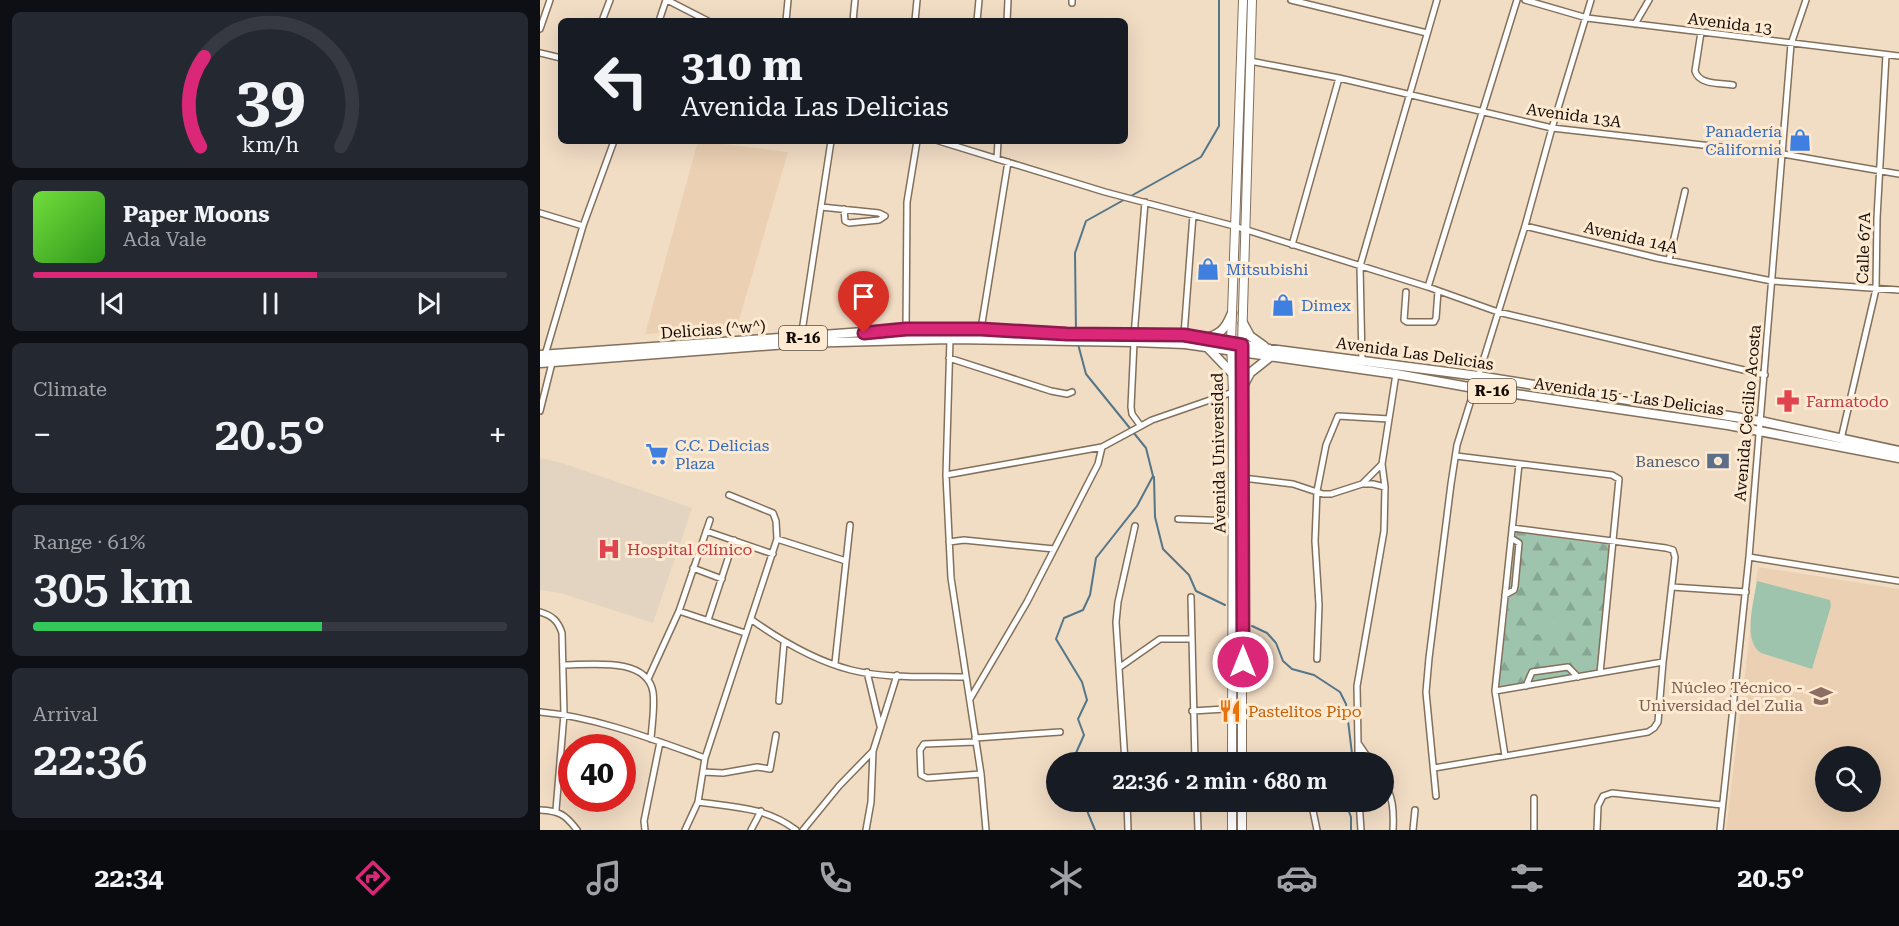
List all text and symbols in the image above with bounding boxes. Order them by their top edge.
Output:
street label: Avenida 13 [1687,9,1773,38]
text: 310 m [681,41,803,90]
icon: left [582,42,660,120]
text: 39 [235,63,305,136]
text: Avenida Las Delicias [681,91,949,123]
street label: Avenida 13A [1525,99,1624,132]
place label: Panadería California [1705,122,1782,159]
shop icon: Panadería California [1787,127,1813,153]
text: km/h [241,132,299,157]
text: Paper Moons [123,202,270,227]
street label: Calle 67A [1853,211,1874,284]
street label: Avenida 14A [1582,217,1681,258]
text: Ada Vale [123,227,206,251]
shop icon: Mitsubishi [1195,256,1221,282]
place label: Mitsubishi [1226,260,1308,279]
pin [838,271,889,333]
icon: arrive [847,280,880,313]
icon: previous [96,287,129,320]
icon: pause [254,287,287,320]
icon: next [412,287,445,320]
shop icon: Dimex [1270,292,1296,318]
place label: Dimex [1301,296,1352,315]
street label: Delicias (^w^) [660,316,766,343]
street label: Avenida Cecilio Acosta [1730,324,1765,502]
road number: R-16 [779,326,827,350]
street label: Avenida Las Delicias [1335,333,1495,374]
street label: Avenida Universidad [1208,372,1229,534]
street label: Avenida 15 - Las Delicias [1533,374,1726,419]
text: Climate [33,377,107,401]
road number: R-16 [1468,379,1516,403]
pharmacy icon: Farmatodo [1775,388,1801,414]
place label: Farmatodo [1806,392,1889,411]
text: 20.5° [214,408,326,461]
text: − [33,415,51,454]
text: + [489,415,507,454]
place label: C.C. Delicias Plaza [675,436,770,473]
supermarket icon: C.C. Delicias Plaza [644,441,670,467]
bank icon: Banesco [1705,448,1731,474]
place label: Banesco [1635,452,1700,471]
text: Range · 61% [33,530,145,554]
hospital icon: Hospital Clínico [596,536,622,562]
place label: Hospital Clínico [627,540,753,559]
text: 305 km [33,561,193,614]
position arrow [1211,630,1275,694]
place label: Núcleo Técnico - Universidad del Zulia [1638,678,1803,715]
school or university icon: Núcleo Técnico - Universidad del Zulia [1808,683,1834,709]
restaurant icon: Pastelitos Pipo [1217,698,1243,724]
text: Arrival [33,702,98,726]
place label: Pastelitos Pipo [1248,702,1362,721]
text: 22:36 [33,733,147,786]
speed limit sign: 40 [558,734,636,812]
map controls [1815,746,1881,812]
button: search [1815,746,1881,812]
text: 22:36 · 2 min · 680 m [1113,769,1327,794]
icon: directions [352,857,394,899]
icon: music [583,857,625,899]
icon: phone [814,857,856,899]
icon: climate [1045,857,1087,899]
icon: car [1276,857,1318,899]
icon: filters [1506,857,1548,899]
text: 22:34 [94,862,163,894]
text: 20.5° [1737,862,1805,894]

